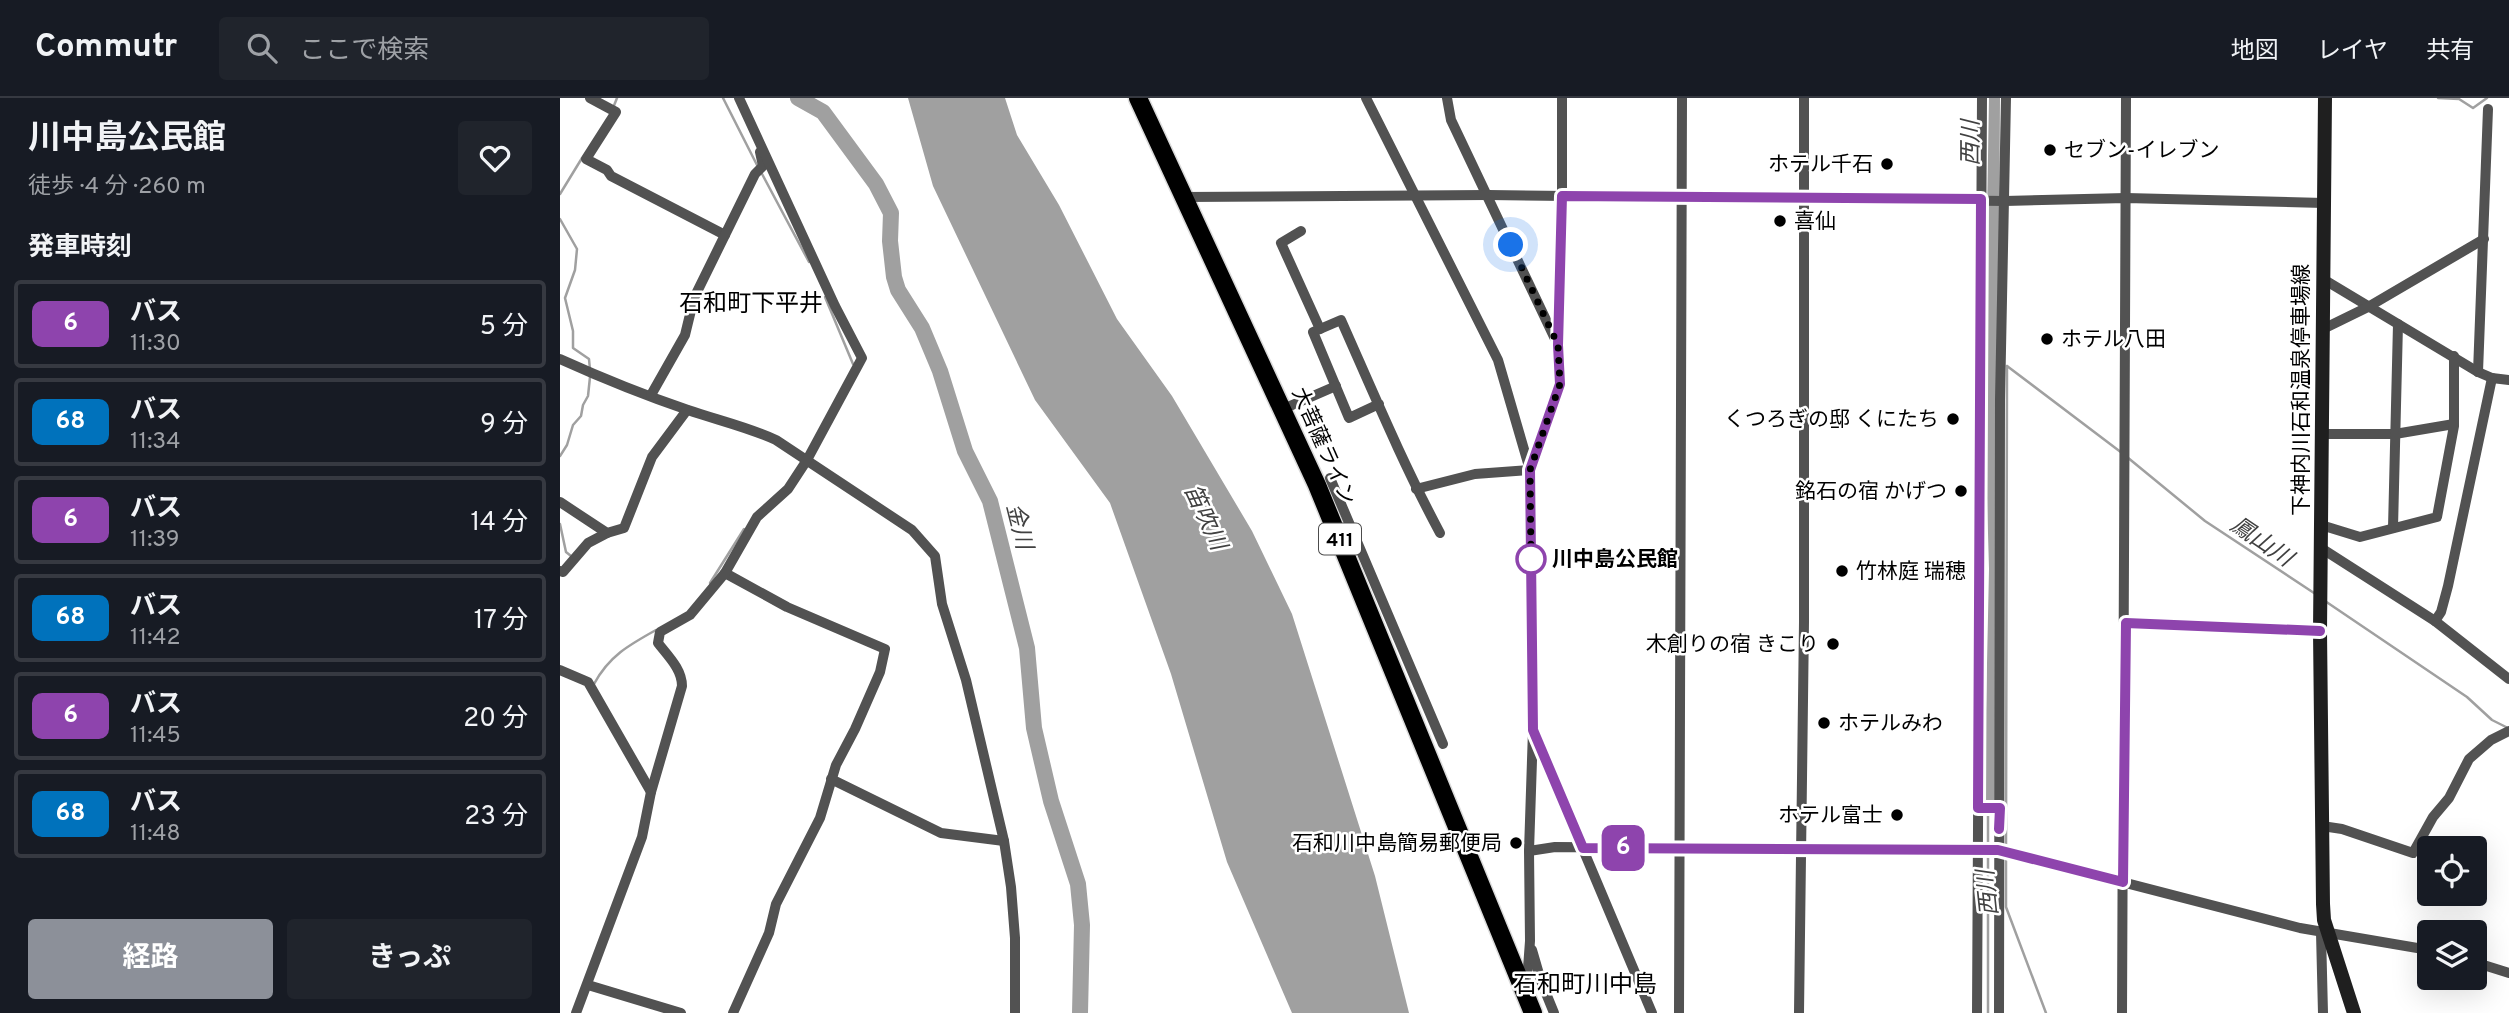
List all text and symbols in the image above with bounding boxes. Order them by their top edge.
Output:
search box [219,17,709,80]
text: Commutr [35,27,177,69]
icon: search [243,29,281,67]
text: ここで検索 [299,35,429,68]
text: 地図 [2231,37,2279,67]
text: レイヤ [2317,37,2388,67]
text: 共有 [2426,37,2474,67]
water label: 西川 [1958,117,1987,166]
text: 川中島公民館 [28,119,226,161]
button: heart [458,121,532,195]
place label: セブン-イレブン [2064,138,2219,165]
marker: セブン-イレブン [2042,142,2058,158]
place label: ホテル千石 [1768,152,1873,179]
marker: ホテル千石 [1879,156,1895,172]
text: 徒歩 · 4 分 · 260 m [28,173,206,202]
place label: 喜仙 [1794,209,1836,236]
marker: 喜仙 [1772,213,1788,229]
your location [1493,227,1528,262]
text: 発車時刻 [28,232,132,265]
street label: 下神内川石和温泉停車場線 [2289,264,2316,516]
district label: 石和町下平井 [679,290,823,320]
text: バス [130,297,182,330]
text: 6 [63,309,78,339]
text: 5 分 [480,311,528,344]
place label: ホテル八田 [2061,327,2166,354]
text: 11:30 [130,330,181,359]
marker: ホテル八田 [2039,331,2055,347]
street label: 大菩薩ライン [1285,384,1361,510]
text: バス [130,395,182,428]
text: 68 [56,407,85,437]
place label: くつろぎの邸 くにたち [1724,407,1939,434]
text: 9 分 [480,409,528,442]
marker: くつろぎの邸 くにたち [1945,411,1961,427]
text: 11:34 [130,428,180,457]
place label: 銘石の宿 かげつ [1795,479,1947,506]
water label: 笛吹川 [1176,481,1233,558]
marker: 銘石の宿 かげつ [1953,483,1969,499]
text: バス [130,493,182,526]
water label: 金川 [998,501,1038,555]
text: 6 [63,505,78,535]
text: 14 分 [471,507,528,540]
water label: 鳳山川 [2224,512,2300,576]
road number: 411 [1319,524,1361,554]
text: 11:39 [130,526,179,555]
marker: 川中島公民館 [1516,544,1546,574]
place label: 川中島公民館 [1552,547,1678,574]
place label: 竹林庭 瑞穂 [1856,559,1966,586]
marker: 竹林庭 瑞穂 [1834,563,1850,579]
text: バス [130,591,182,624]
text: 68 [56,603,85,633]
text: 17 分 [474,605,528,638]
text: 11:42 [130,624,181,653]
place label: 木創りの宿 きこり [1646,632,1819,659]
marker: 木創りの宿 きこり [1825,636,1841,652]
text: バス [130,689,182,722]
text: 6 [63,701,78,731]
text: 20 分 [463,703,528,736]
place label: ホテルみわ [1838,711,1943,738]
marker: ホテルみわ [1816,715,1832,731]
text: 11:45 [130,722,181,751]
text: バス [130,787,182,820]
text: 68 [56,799,85,829]
text: 23 分 [464,801,528,834]
place label: ホテル富士 [1778,803,1883,830]
marker: ホテル富士 [1889,807,1905,823]
text: 11:48 [130,820,181,849]
line badge: 6 [1600,825,1646,871]
place label: 石和川中島簡易郵便局 [1292,831,1502,858]
text: 6 [1616,833,1630,863]
marker: 石和川中島簡易郵便局 [1508,835,1524,851]
map controls [2417,836,2487,990]
button: locate [2417,836,2487,906]
water label: 西川 [1972,865,2006,917]
button: 経路 [28,919,273,999]
button: きっぷ [287,919,532,999]
button: layers [2417,920,2487,990]
district label: 石和町川中島 [1513,971,1657,1001]

